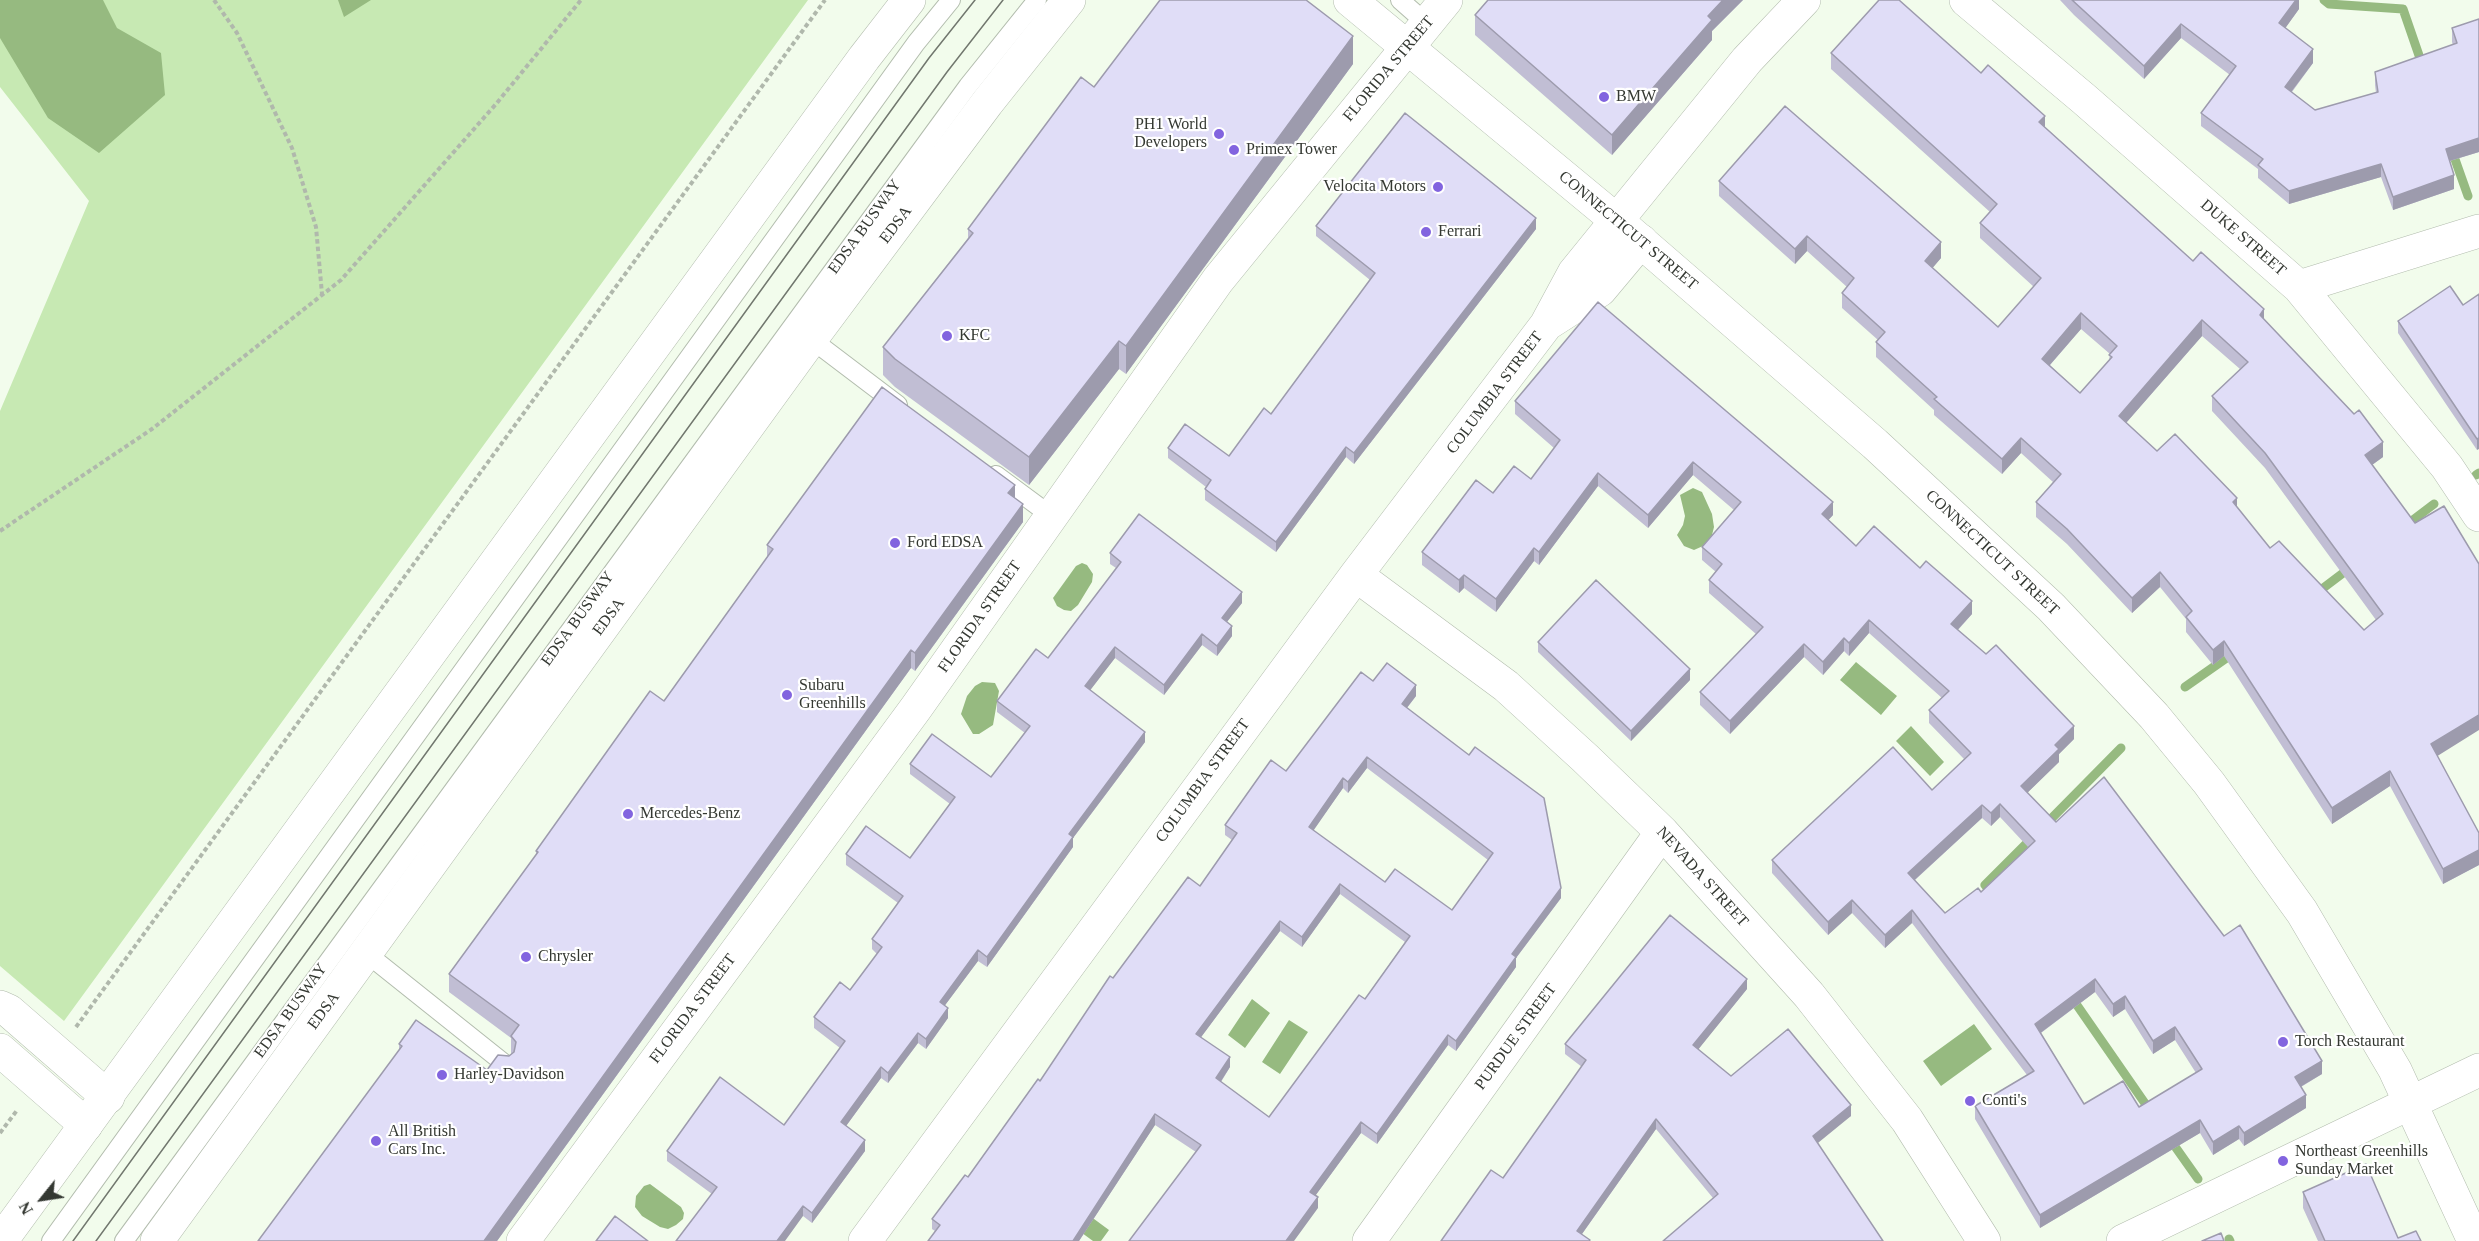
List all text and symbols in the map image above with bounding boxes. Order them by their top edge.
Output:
street label: FLORIDA STREET [1339,12,1439,126]
place label: BMW [1616,87,1656,107]
marker: BMW [1597,90,1611,104]
place label: PH1 World Developers [1134,115,1207,153]
marker: PH1 World Developers [1212,127,1226,141]
place label: Primex Tower [1246,140,1337,160]
marker: Primex Tower [1227,143,1241,157]
street label: CONNECTICUT STREET [1555,167,1701,295]
street label: EDSA BUSWAY [824,176,906,278]
place label: Velocita Motors [1323,177,1426,197]
marker: Velocita Motors [1431,180,1445,194]
street label: DUKE STREET [2196,196,2290,280]
street label: EDSA [876,203,916,247]
place label: Ferrari [1438,222,1482,242]
marker: Ferrari [1419,225,1433,239]
place label: KFC [959,326,990,346]
street label: COLUMBIA STREET [1443,328,1547,458]
marker: KFC [940,329,954,343]
street label: CONNECTICUT STREET [1921,486,2063,620]
place label: Ford EDSA [907,533,983,553]
marker: Ford EDSA [888,536,902,550]
street label: FLORIDA STREET [934,557,1026,677]
street label: EDSA BUSWAY [537,568,619,670]
street label: EDSA [589,594,629,640]
place label: Subaru Greenhills [799,676,866,714]
marker: Subaru Greenhills [780,688,794,702]
street label: COLUMBIA STREET [1152,715,1254,847]
place label: Mercedes-Benz [640,804,740,824]
marker: Mercedes-Benz [621,807,635,821]
street label: NEVADA STREET [1652,823,1752,931]
place label: Chrysler [538,947,593,967]
marker: Chrysler [519,950,533,964]
street label: FLORIDA STREET [646,951,740,1067]
street label: EDSA BUSWAY [250,960,332,1062]
street label: PURDUE STREET [1471,980,1561,1094]
street label: EDSA [304,988,344,1034]
place label: Torch Restaurant [2295,1032,2405,1052]
marker: Torch Restaurant [2276,1035,2290,1049]
place label: Harley-Davidson [454,1065,564,1085]
marker: Harley-Davidson [435,1068,449,1082]
place label: Conti's [1982,1091,2027,1111]
marker: Conti's [1963,1094,1977,1108]
place label: All British Cars Inc. [388,1122,456,1160]
marker: All British Cars Inc. [369,1134,383,1148]
place label: Northeast Greenhills Sunday Market [2295,1142,2428,1180]
marker: Northeast Greenhills Sunday Market [2276,1154,2290,1168]
north arrow [12,1169,72,1229]
text: N [16,1199,36,1218]

